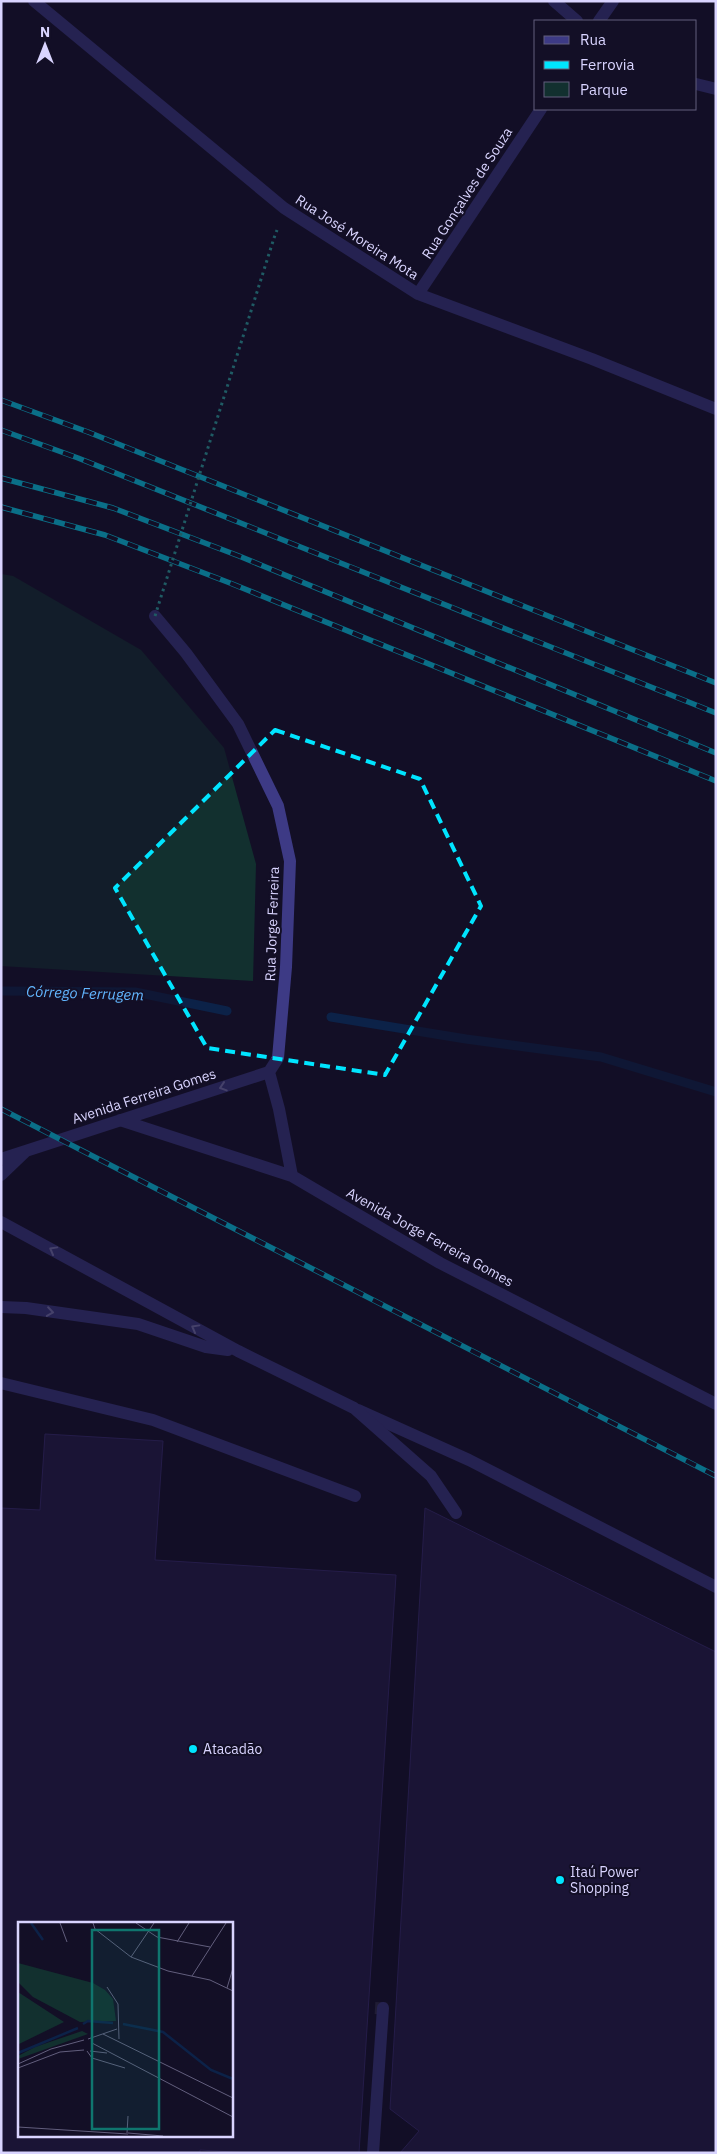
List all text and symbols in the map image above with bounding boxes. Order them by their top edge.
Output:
north arrow [20,20,70,70]
legend [534,20,697,110]
text: N [40,23,50,41]
text: Rua [580,30,606,49]
text: Ferrovia [580,55,635,74]
text: Parque [580,80,628,99]
street label: Rua Gonçalves de Souza [418,124,516,262]
street label: Rua José Moreira Mota [292,190,422,284]
street label: Rua Jorge Ferreira [261,866,283,982]
water label: Córrego Ferrugem [26,981,144,1005]
street label: Avenida Ferreira Gomes [70,1064,218,1128]
one-way arrow [219,1082,227,1092]
street label: Avenida Jorge Ferreira Gomes [343,1183,517,1291]
one-way arrow [49,1246,58,1256]
one-way arrow [45,1306,54,1316]
one-way arrow [192,1324,201,1334]
place label: Atacadão [203,1740,262,1758]
marker: Atacadão [187,1743,199,1755]
place label: Itaú Power Shopping [570,1863,639,1897]
marker: Itaú Power Shopping [554,1874,566,1886]
inset map [18,1922,232,2136]

